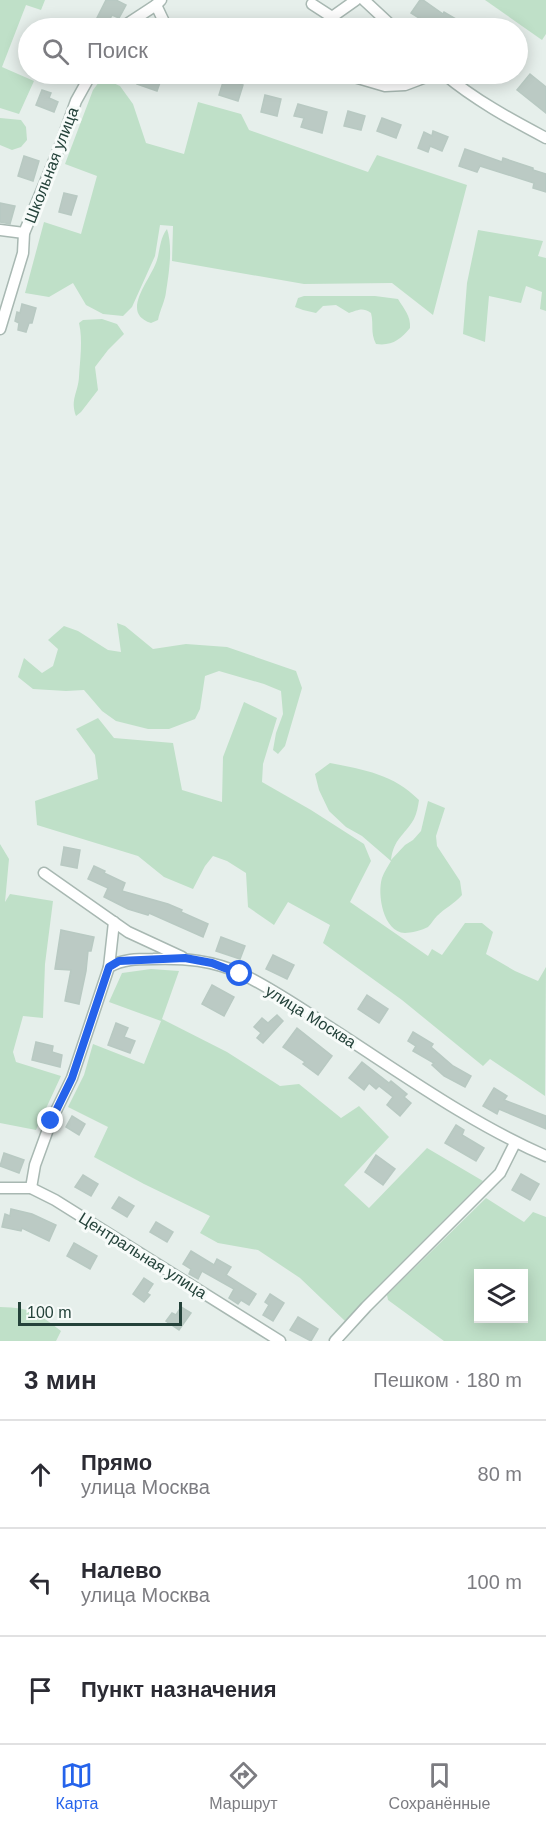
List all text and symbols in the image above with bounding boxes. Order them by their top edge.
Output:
search box [18,18,528,84]
icon: search [39,35,72,68]
text: Поиск [87,38,148,63]
street label: Школьная улица [22,105,81,226]
route start [226,960,252,986]
street label: улица Москва [263,982,359,1051]
route end [37,1107,63,1133]
street label: Центральная улица [76,1209,210,1302]
map controls [474,1269,528,1323]
button: layers [474,1269,528,1323]
scale bar [18,1299,182,1326]
text: 100 m [27,1304,71,1321]
text: 3 мин [24,1365,97,1395]
text: Пешком · 180 m [373,1369,522,1391]
text: Прямо [81,1450,152,1475]
icon: ahead [24,1458,57,1491]
text: 80 m [478,1463,522,1485]
text: улица Москва [81,1476,210,1498]
text: Налево [81,1558,162,1583]
icon: left [24,1566,57,1599]
text: 100 m [466,1571,522,1593]
text: улица Москва [81,1584,210,1606]
icon: arrive [24,1674,57,1707]
text: Пункт назначения [81,1677,277,1702]
tab: Карта [56,1759,98,1813]
tab: Маршрут [209,1759,278,1813]
tab: Сохранённые [389,1759,490,1813]

